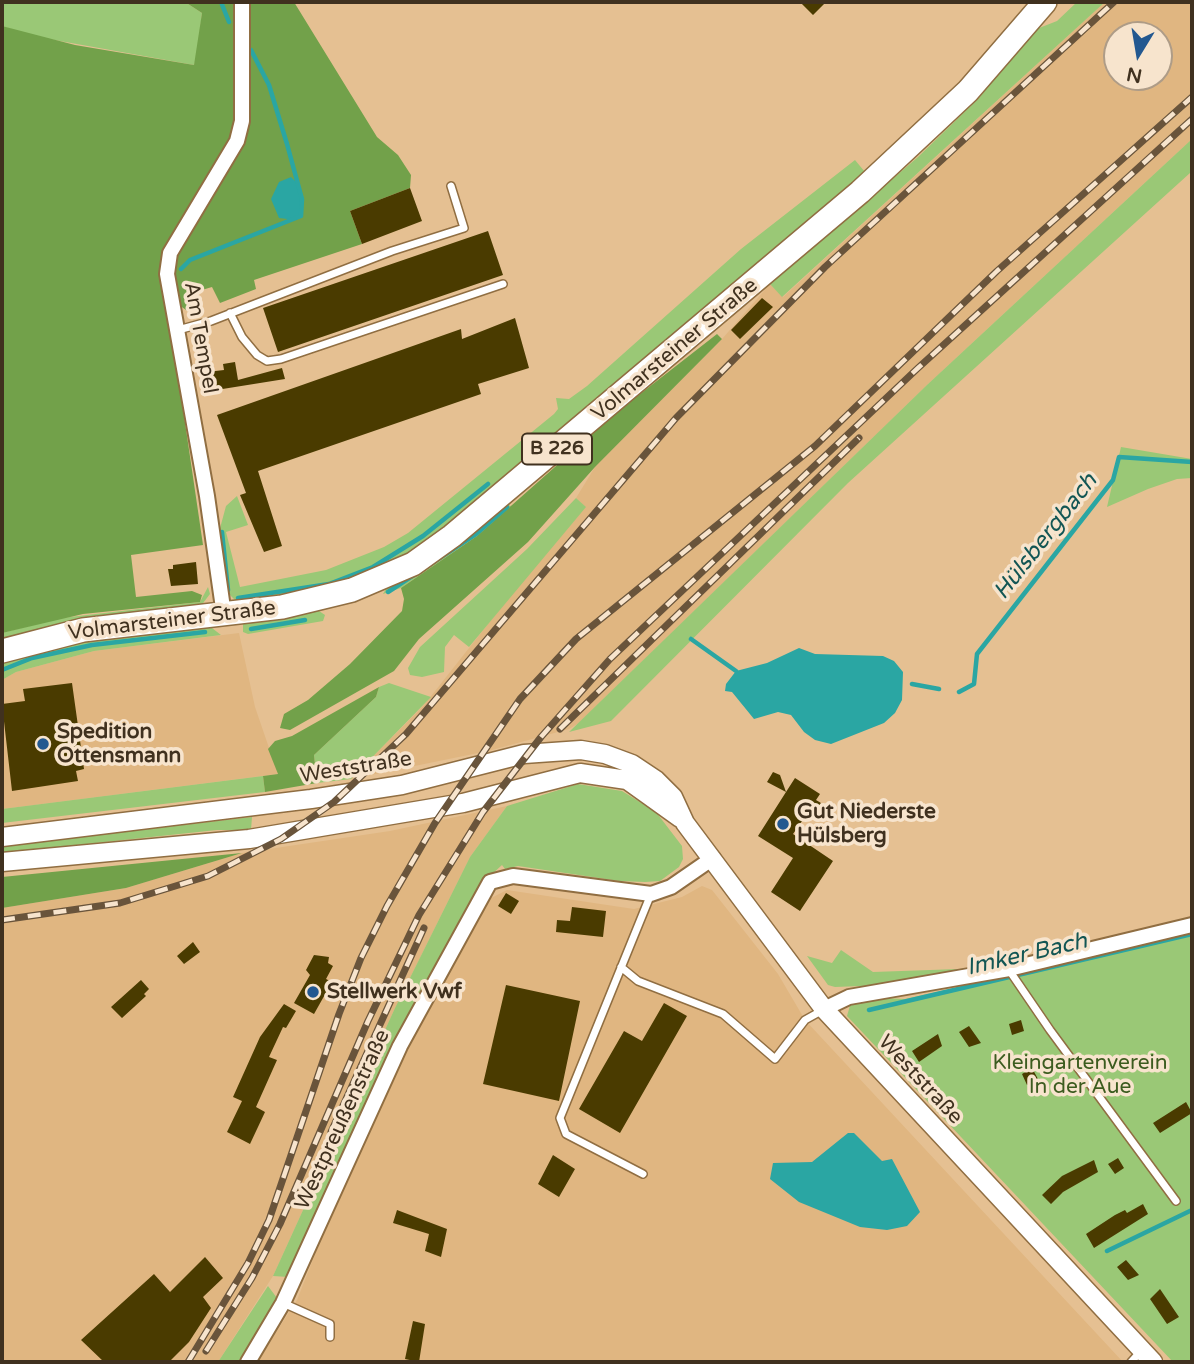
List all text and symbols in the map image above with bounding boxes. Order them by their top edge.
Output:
north arrow [1103,21,1173,91]
text: N [1125,62,1144,87]
street label: Volmarsteiner Straße [587,273,763,427]
street label: Am Tempel [178,280,222,396]
road number: B 226 [522,433,592,464]
water label: Hülsbergbach [988,469,1104,605]
street label: Volmarsteiner Straße [67,596,277,646]
place label: Spedition Ottensmann [57,719,181,769]
marker: Spedition Ottensmann [35,736,51,752]
street label: Weststraße [298,747,414,789]
place label: Gut Niederste Hülsberg [797,799,936,849]
marker: Gut Niederste Hülsberg [775,816,791,832]
water label: Imker Bach [964,928,1090,982]
place label: Stellwerk Vwf [327,979,462,1005]
marker: Stellwerk Vwf [305,984,321,1000]
street label: Westpreußenstraße [290,1026,396,1214]
street label: Weststraße [872,1030,968,1130]
park label: Kleingartenverein In der Aue [992,1050,1168,1100]

